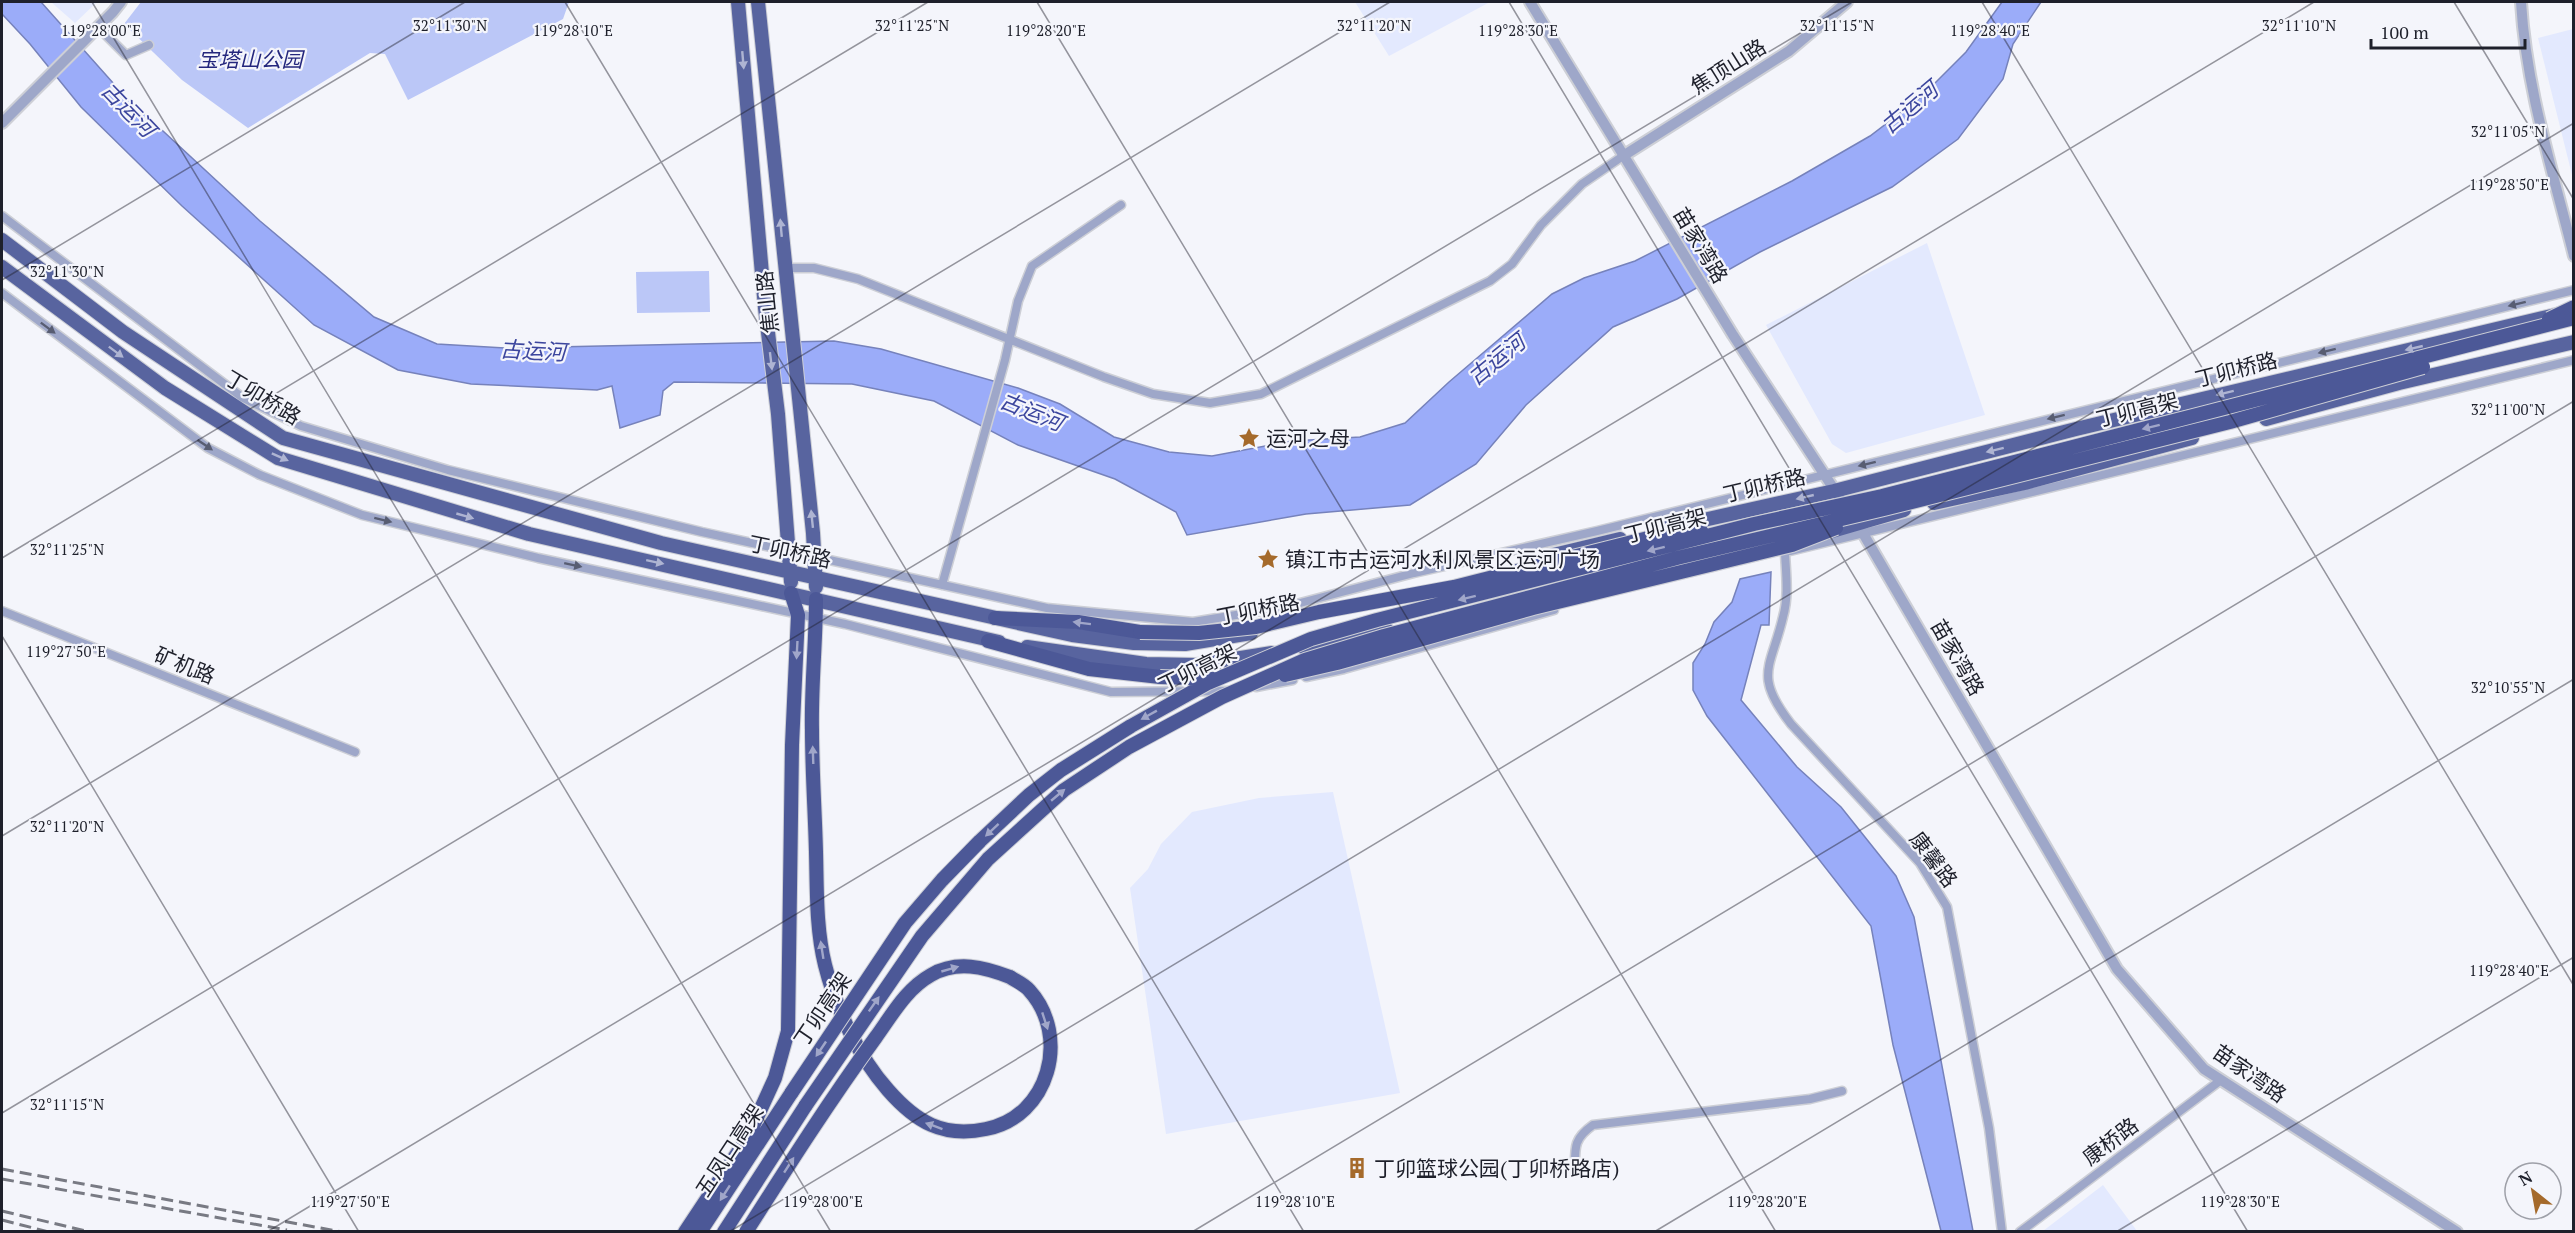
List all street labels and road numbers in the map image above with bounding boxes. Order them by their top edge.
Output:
street label: 焦顶山路 [1685,32,1771,100]
street label: 苗家湾路 [1667,202,1735,288]
street label: 焦山路 [750,269,784,335]
street label: 丁卯桥路 [2192,345,2280,393]
street label: 丁卯桥路 [220,363,306,431]
street label: 丁卯高架 [2093,385,2181,433]
street label: 丁卯桥路 [1720,462,1808,508]
street label: 丁卯高架 [1621,501,1709,549]
street label: 丁卯桥路 [746,529,834,573]
street label: 丁卯桥路 [1214,587,1302,631]
street label: 苗家湾路 [1925,614,1991,700]
street label: 丁卯高架 [1153,637,1241,699]
street label: 矿机路 [151,640,219,690]
street label: 康馨路 [1904,825,1964,893]
street label: 丁卯高架 [787,966,857,1052]
street label: 苗家湾路 [2208,1037,2292,1109]
street label: 五凤口高架 [689,1098,769,1202]
street label: 康桥路 [2076,1111,2144,1171]

